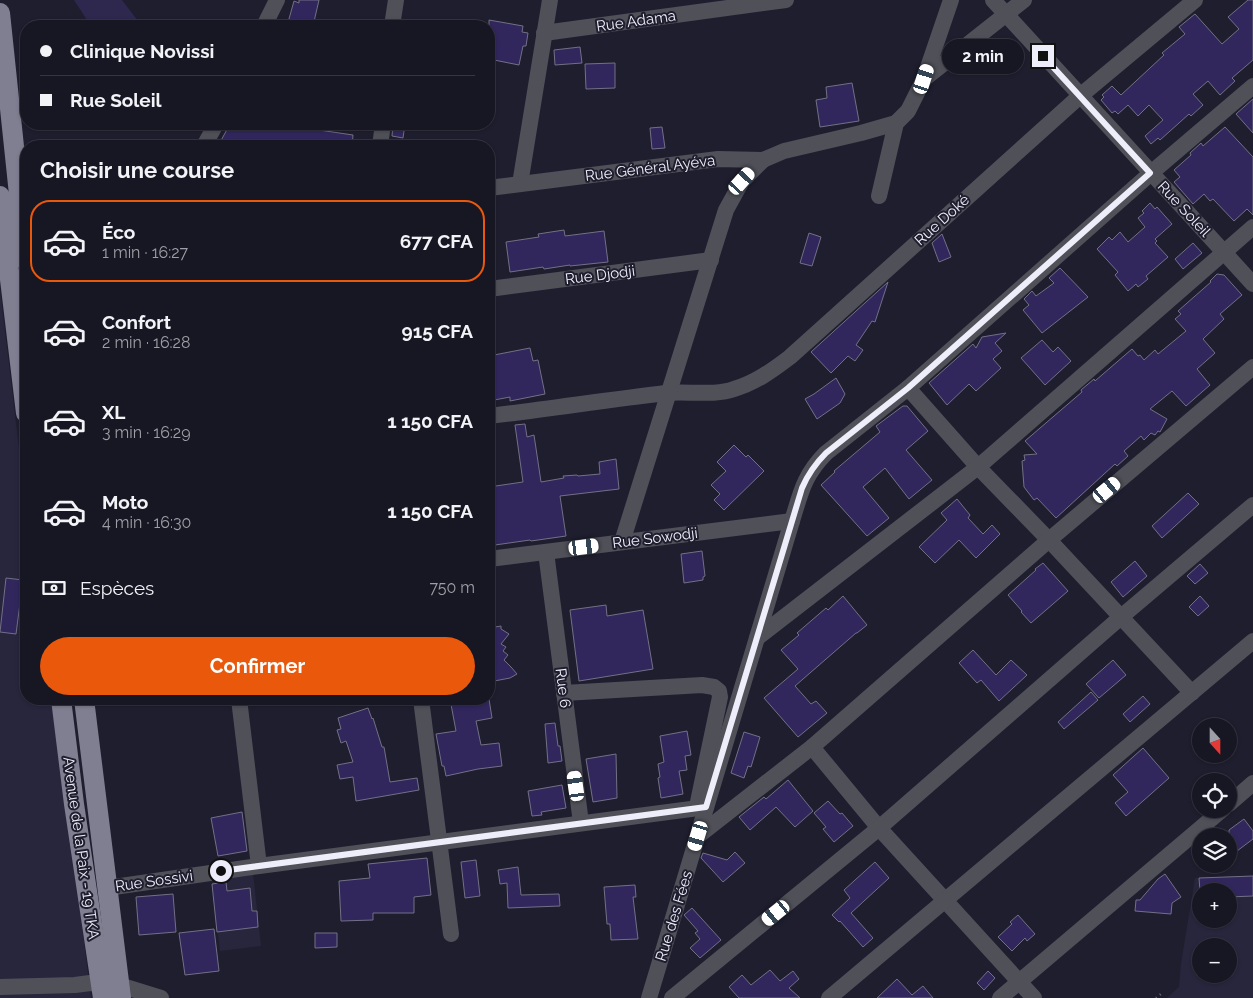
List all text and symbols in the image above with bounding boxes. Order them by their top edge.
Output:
street label: Rue Adama [595,7,677,35]
callout: 2 min [943,38,1026,74]
text: Clinique Novissi [70,40,214,62]
route end [1032,45,1054,67]
text: 2 min [962,47,1004,66]
car [912,62,935,96]
text: Rue Soleil [70,89,162,111]
street label: Rue Général Ayéva [584,151,716,185]
text: Choisir une course [40,157,234,183]
car [726,165,757,197]
street label: Rue Soleil [1154,177,1215,241]
street label: Rue Doké [911,191,973,249]
icon: car [42,219,87,264]
text: Éco [102,221,135,243]
text: 677 CFA [400,230,473,252]
text: 1 min · 16:27 [102,243,188,262]
street label: Rue Djodji [564,262,636,288]
icon: car [42,309,87,354]
text: Confort [102,311,171,333]
text: 915 CFA [402,320,473,342]
text: 2 min · 16:28 [102,333,190,352]
icon: car [42,399,87,444]
text: XL [102,401,125,423]
text: 1 150 CFA [387,410,473,432]
text: 3 min · 16:29 [102,423,191,442]
car [1090,475,1123,505]
icon: car [42,489,87,534]
text: Moto [102,491,148,513]
text: 1 150 CFA [387,500,473,522]
text: 4 min · 16:30 [102,513,191,532]
street label: Rue Sowodji [611,524,699,552]
car [568,538,599,556]
icon: cash [40,574,68,602]
text: Espèces [80,577,154,599]
text: 750 m [429,578,475,597]
button: Confirmer [40,637,475,695]
street label: Rue 6 [552,667,574,709]
north arrow [1192,718,1238,762]
map controls [1192,718,1237,983]
street label: Avenue de la Paix - 19 TKA [59,756,103,940]
car [566,770,585,802]
button: locate [1192,773,1237,818]
car [686,819,709,853]
button: layers [1192,828,1237,873]
route start [210,860,232,882]
street label: Rue Sossivi [114,867,194,895]
street label: Rue des Fées [652,869,696,963]
button: + [1192,883,1237,928]
car [759,898,792,928]
button: − [1192,938,1237,983]

